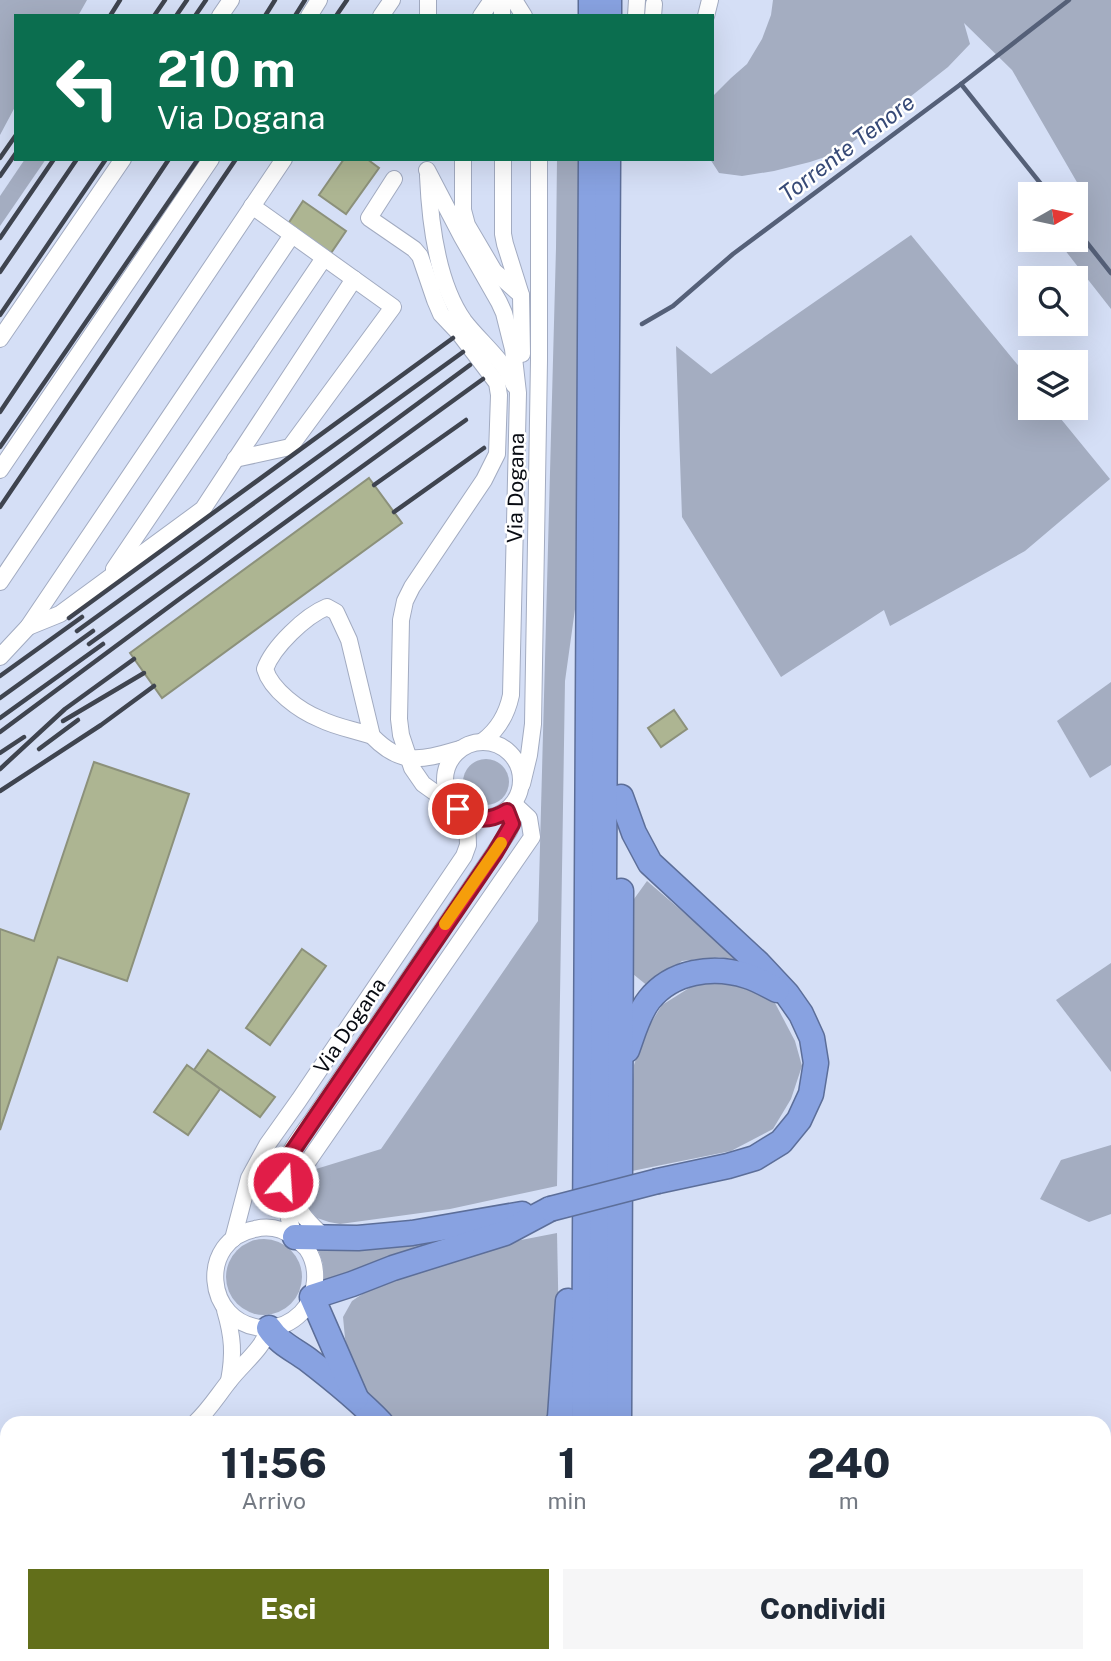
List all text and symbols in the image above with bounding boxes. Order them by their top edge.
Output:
text: 210 m [157,40,296,98]
icon: left [42,42,133,133]
water label: Torrente Tenore [774,88,920,207]
text: Via Dogana [157,99,325,136]
north arrow [1018,182,1088,252]
map controls [1018,182,1088,420]
button: search [1018,266,1088,336]
button: layers [1018,350,1088,420]
street label: Via Dogana [502,433,529,543]
pin [428,779,488,839]
icon: arrive [439,790,477,828]
street label: Via Dogana [308,973,391,1079]
position arrow [246,1145,320,1219]
text: 11:56 [221,1438,327,1487]
text: 1 [558,1438,576,1487]
text: 240 [807,1438,890,1487]
text: Arrivo [242,1487,306,1514]
text: min [548,1487,587,1514]
text: m [839,1487,859,1514]
button: Esci [28,1569,549,1649]
button: Condividi [563,1569,1083,1649]

